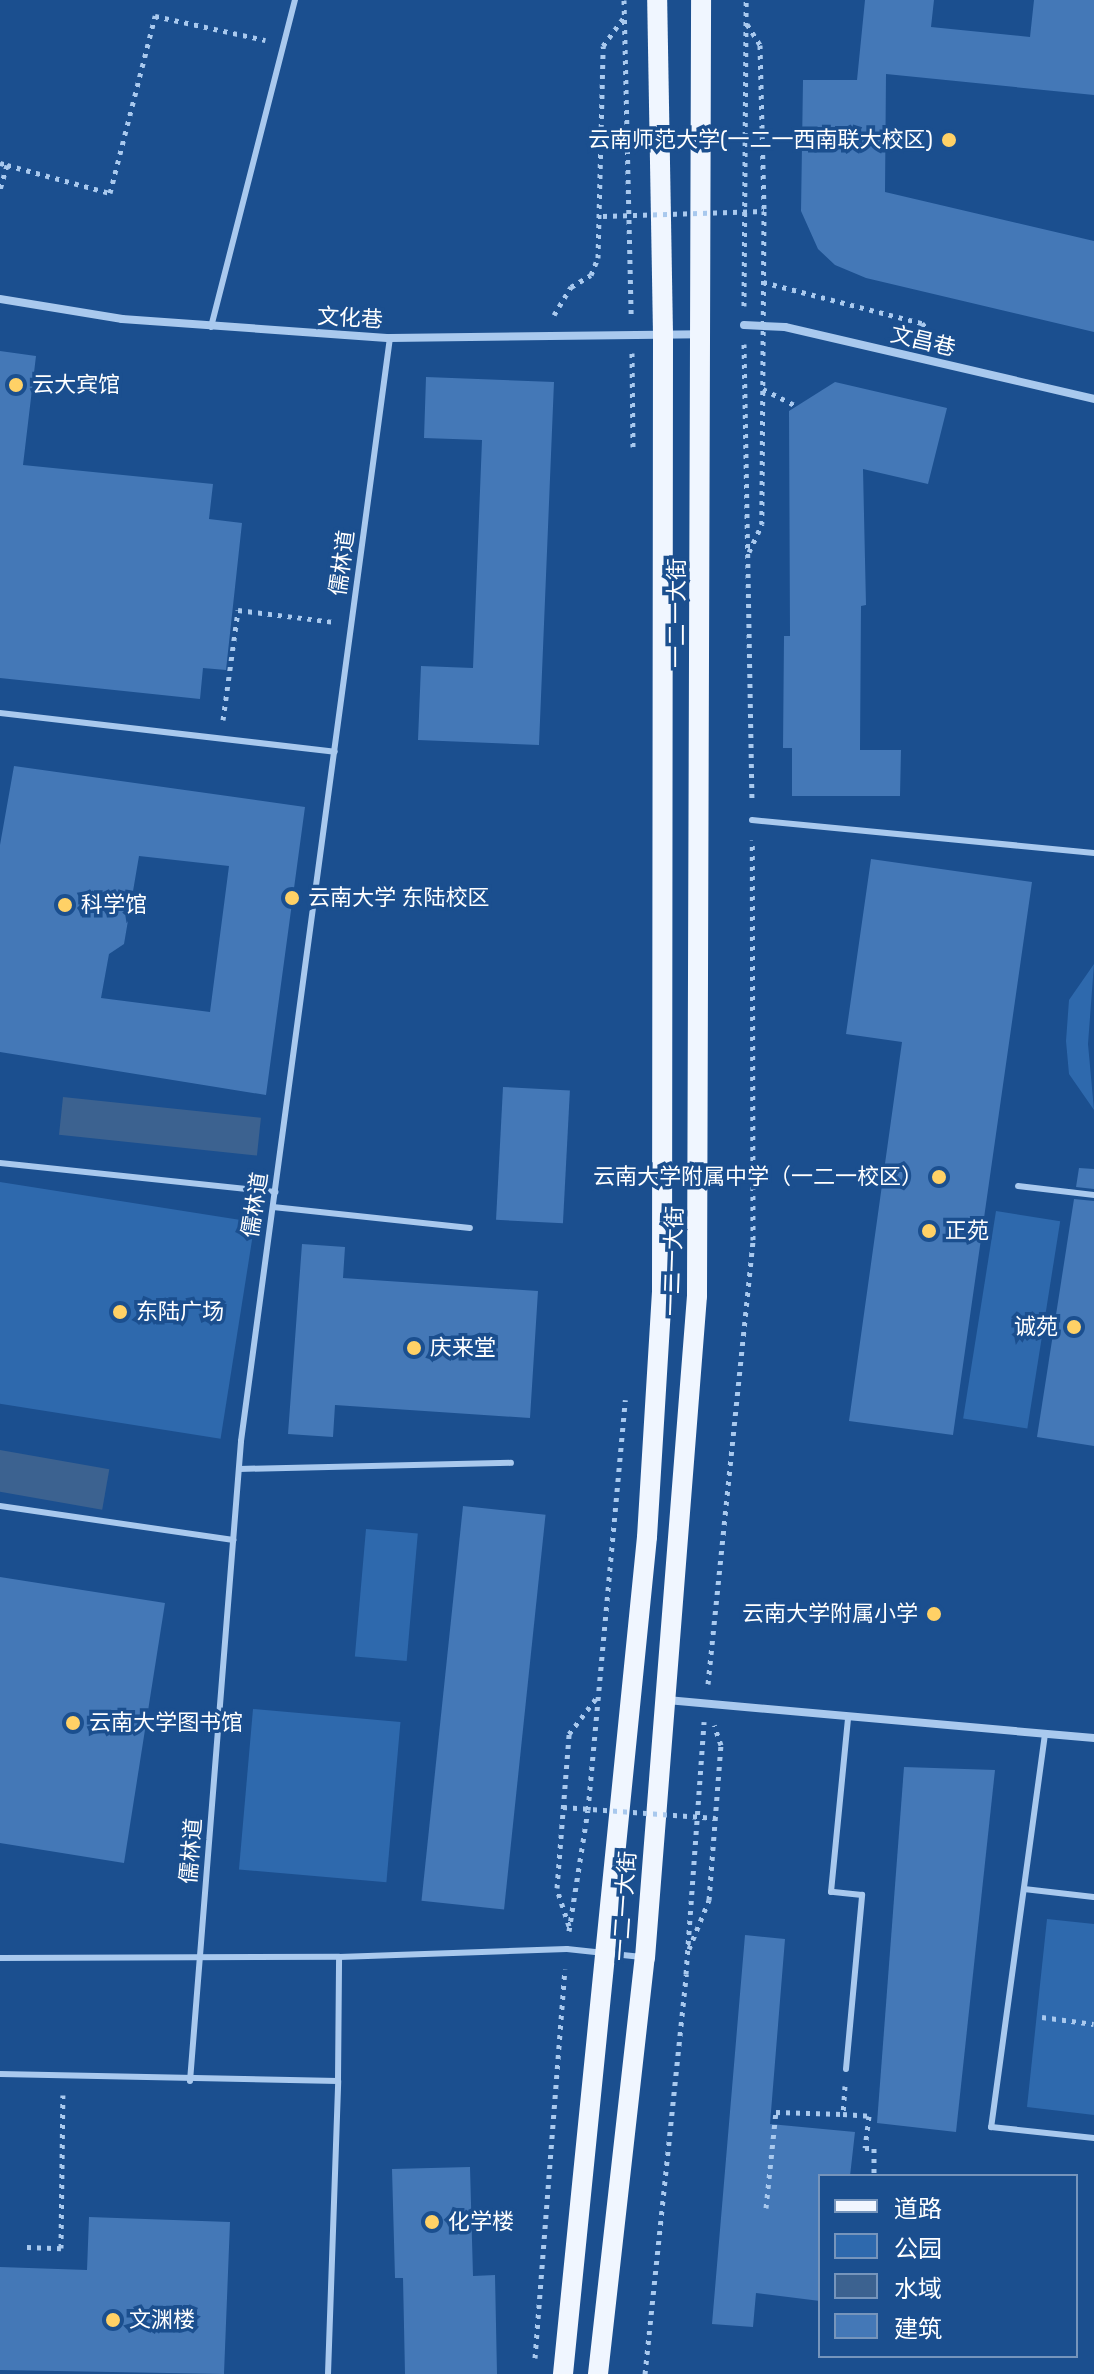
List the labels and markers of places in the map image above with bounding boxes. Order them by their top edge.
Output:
place label: 云南师范大学(一二一西南联大校区) [588,127,933,153]
marker: 云南师范大学(一二一西南联大校区) [940,131,958,149]
place label: 云大宾馆 [32,372,120,398]
marker: 云大宾馆 [7,376,25,394]
place label: 云南大学 东陆校区 [308,885,489,911]
marker: 云南大学 东陆校区 [283,889,301,907]
place label: 科学馆 [81,892,147,918]
marker: 科学馆 [56,896,74,914]
place label: 云南大学附属中学（一二一校区） [593,1164,923,1190]
marker: 云南大学附属中学（一二一校区） [930,1168,948,1186]
place label: 正苑 [945,1218,989,1244]
marker: 正苑 [920,1222,938,1240]
place label: 东陆广场 [136,1299,224,1325]
marker: 东陆广场 [111,1303,129,1321]
place label: 诚苑 [1014,1314,1058,1340]
marker: 诚苑 [1065,1318,1083,1336]
place label: 庆来堂 [430,1335,496,1361]
marker: 庆来堂 [405,1339,423,1357]
place label: 云南大学附属小学 [742,1601,918,1627]
marker: 云南大学附属小学 [925,1605,943,1623]
place label: 云南大学图书馆 [89,1710,243,1736]
marker: 云南大学图书馆 [64,1714,82,1732]
place label: 化学楼 [448,2209,514,2235]
marker: 化学楼 [423,2213,441,2231]
place label: 文渊楼 [129,2307,195,2333]
marker: 文渊楼 [104,2311,122,2329]

